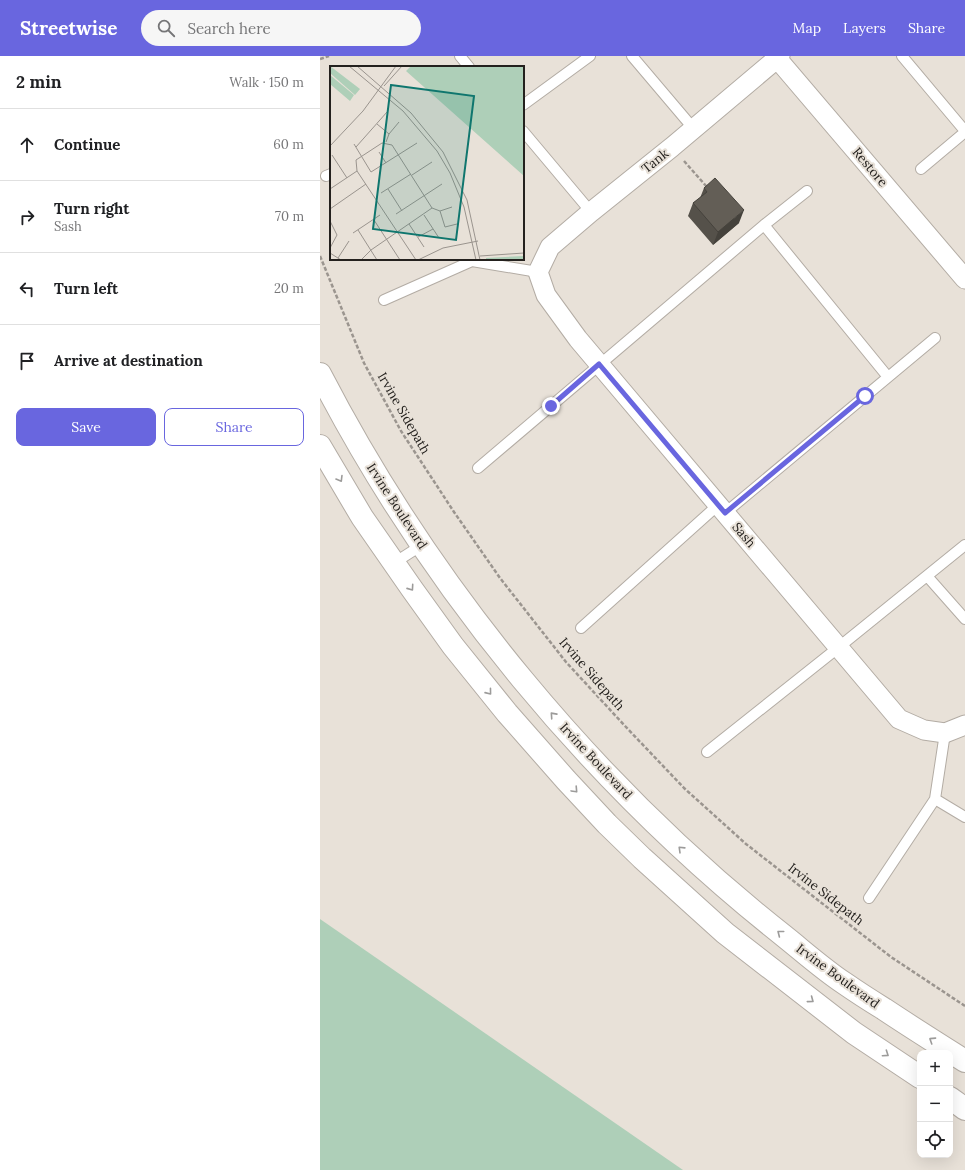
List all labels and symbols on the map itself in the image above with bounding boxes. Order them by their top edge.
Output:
inset map [330,66,524,260]
street label: Restore [849,144,891,190]
street label: Tank [638,145,672,177]
street label: Irvine Sidepath [374,369,434,457]
route start [856,387,874,405]
route end [542,397,560,415]
street label: Irvine Boulevard [363,460,431,552]
one-way arrow [335,475,343,482]
street label: Sash [729,519,760,551]
one-way arrow [406,584,414,591]
street label: Irvine Sidepath [556,634,629,714]
one-way arrow [485,687,492,694]
one-way arrow [550,712,557,719]
street label: Irvine Boulevard [556,719,636,803]
one-way arrow [570,785,577,792]
one-way arrow [679,847,686,854]
street label: Irvine Sidepath [785,859,867,929]
one-way arrow [778,931,785,938]
street label: Irvine Boulevard [793,940,883,1012]
one-way arrow [807,995,814,1002]
one-way arrow [929,1037,936,1045]
one-way arrow [882,1049,889,1056]

